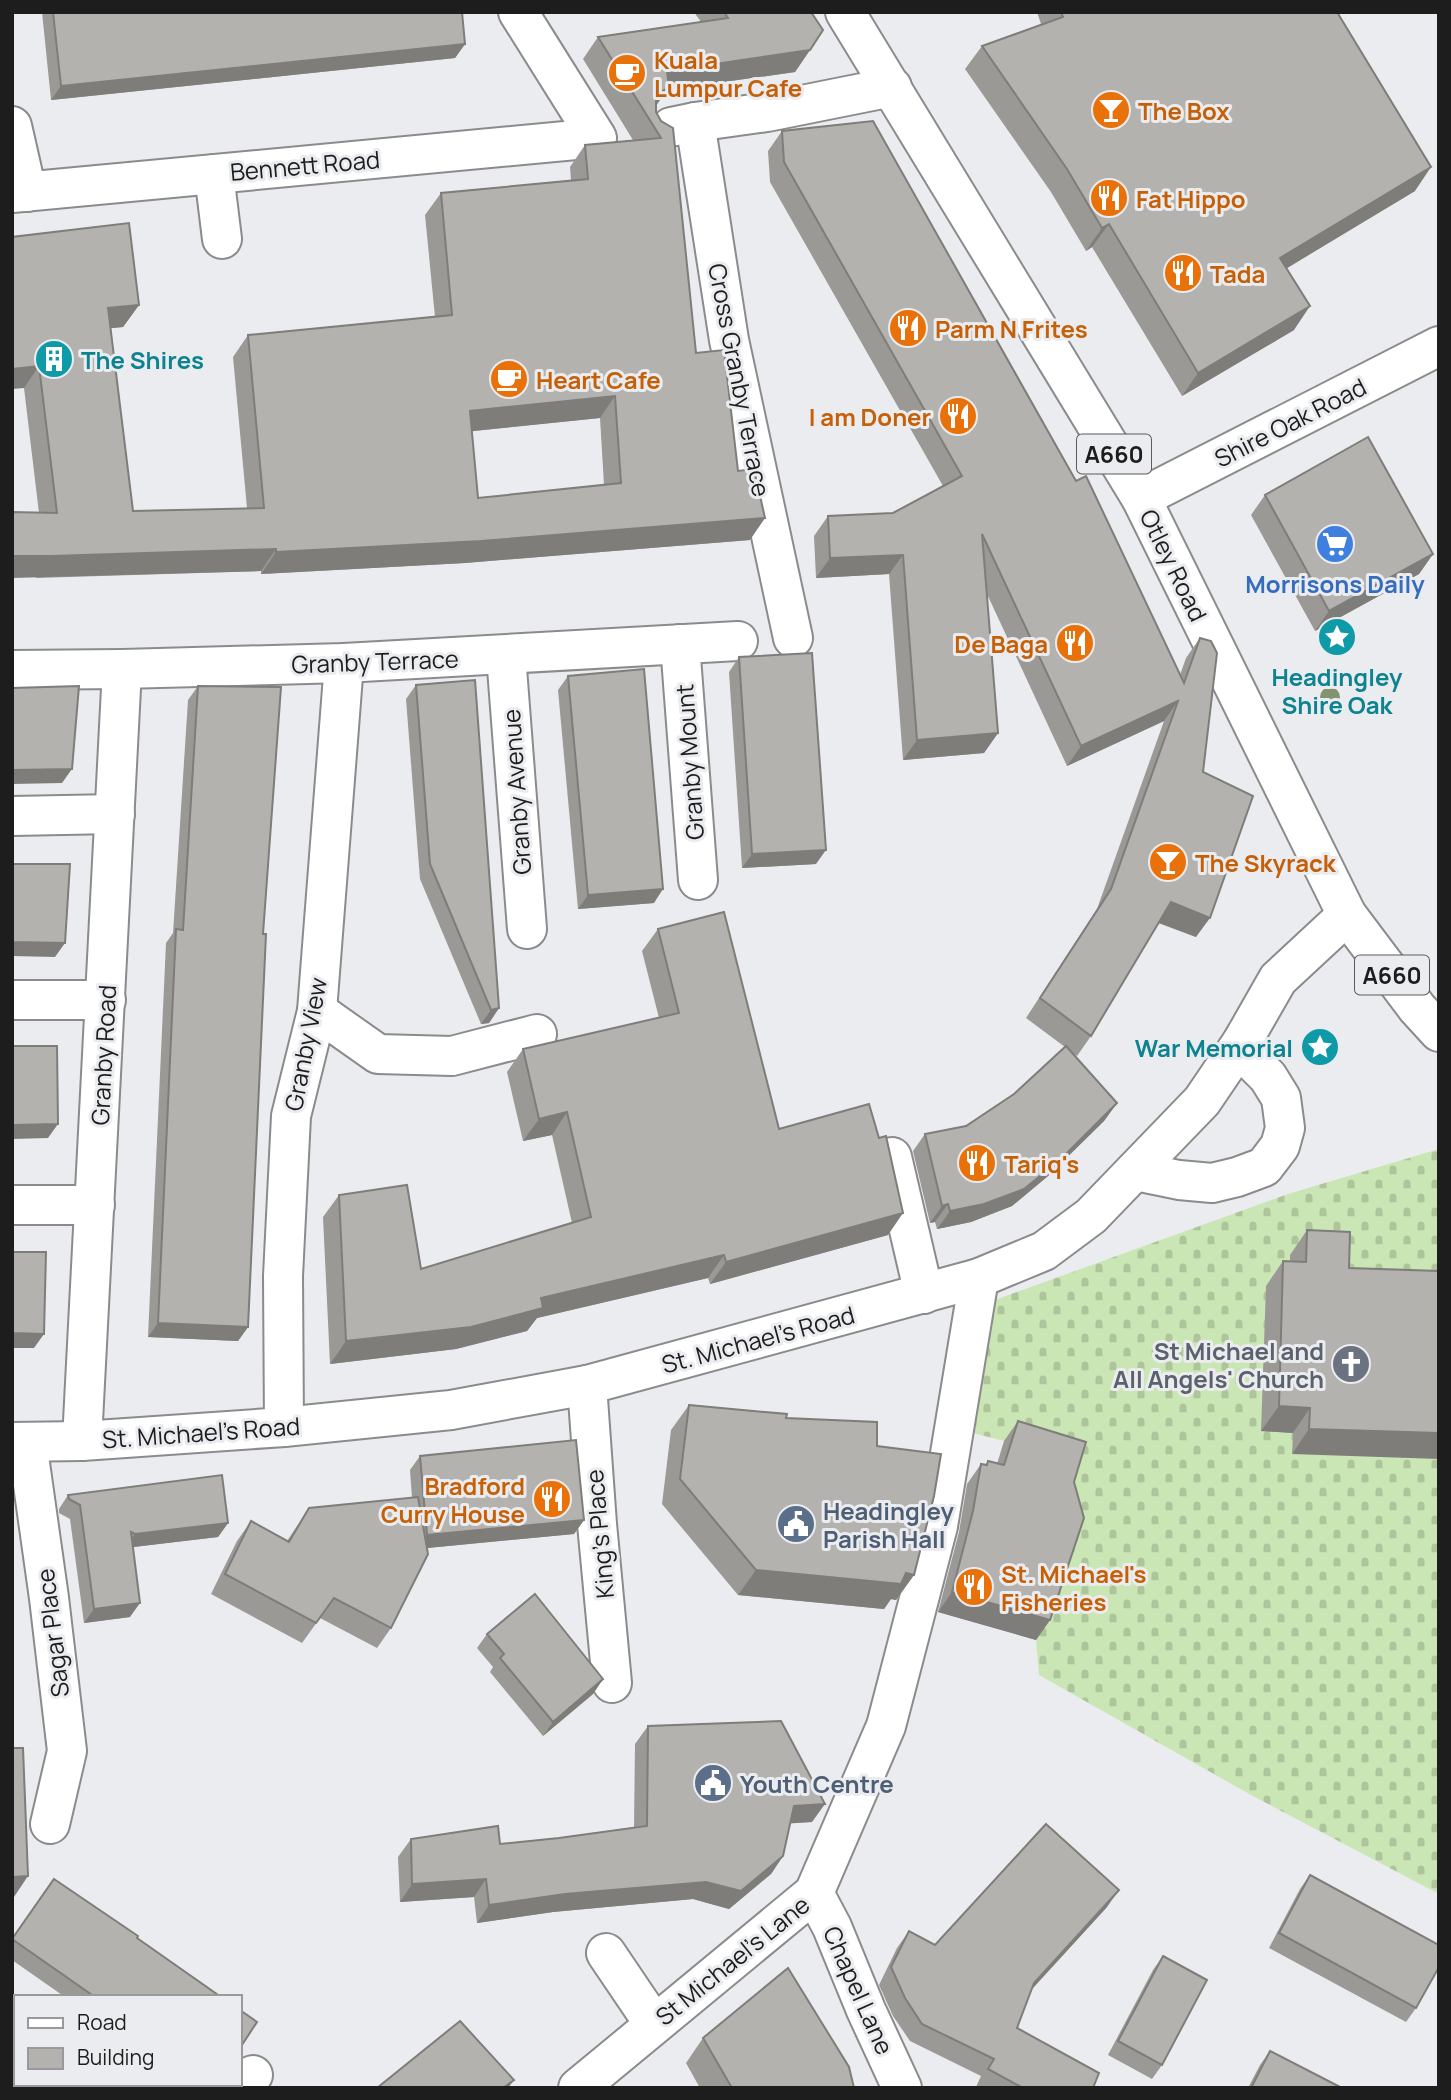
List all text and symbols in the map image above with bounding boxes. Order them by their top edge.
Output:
place label: Kuala Lumpur Cafe [654,43,802,104]
cafe icon: Kuala Lumpur Cafe [606,52,648,94]
bar icon: The Box [1090,89,1132,131]
place label: The Box [1138,94,1230,127]
street label: Bennett Road [229,142,381,188]
restaurant icon: Fat Hippo [1088,177,1130,219]
place label: Fat Hippo [1136,182,1246,215]
restaurant icon: Tada [1162,252,1204,294]
place label: Tada [1210,257,1265,290]
street label: Cross Granby Terrace [701,261,779,499]
restaurant icon: Parm N Frites [887,307,929,349]
place label: Parm N Frites [935,312,1088,345]
building icon: The Shires [33,338,75,380]
place label: The Shires [81,343,204,376]
cafe icon: Heart Cafe [488,358,530,400]
place label: Heart Cafe [536,363,661,396]
street label: Shire Oak Road [1208,370,1372,474]
restaurant icon: I am Doner [937,395,979,437]
place label: I am Doner [809,400,931,433]
road number: A660 [1077,435,1151,474]
street label: Otley Road [1133,504,1215,626]
supermarket icon: Morrisons Daily [1314,523,1356,565]
place label: Morrisons Daily [1245,567,1425,600]
place icon: Headingley Shire Oak [1316,616,1358,658]
restaurant icon: De Baga [1054,622,1096,664]
place label: De Baga [954,627,1048,660]
street label: Granby Terrace [291,642,459,680]
place label: Headingley Shire Oak [1271,660,1403,721]
street label: Granby Mount [667,683,711,841]
street label: Granby Avenue [494,708,538,876]
bar icon: The Skyrack [1147,841,1189,883]
place label: The Skyrack [1195,846,1337,879]
road number: A660 [1355,956,1429,994]
street label: Granby View [276,974,334,1114]
street label: Granby Road [83,984,123,1126]
place icon: War Memorial [1299,1026,1341,1068]
place label: War Memorial [1135,1031,1293,1064]
restaurant icon: Tariq's [956,1142,998,1184]
place label: Tariq's [1004,1147,1079,1180]
street label: St. Michael's Road [658,1297,858,1381]
place label: St Michael and All Angels' Church [1113,1334,1324,1395]
church icon: St Michael and All Angels' Church [1330,1343,1372,1385]
street label: St. Michael's Road [101,1409,301,1455]
street label: King's Place [577,1468,621,1600]
place label: Bradford Curry House [381,1469,525,1530]
restaurant icon: Bradford Curry House [531,1478,573,1520]
place label: Headingley Parish Hall [823,1494,955,1555]
public building icon: Headingley Parish Hall [775,1503,817,1545]
place label: St. Michael's Fisheries [1001,1557,1146,1618]
restaurant icon: St. Michael's Fisheries [953,1566,995,1608]
street label: Sagar Place [28,1567,76,1699]
public building icon: Youth Centre [692,1762,734,1804]
place label: Youth Centre [740,1767,894,1800]
street label: St Michael's Lane [648,1888,816,2032]
street label: Chapel Lane [816,1921,902,2059]
legend [14,1995,242,2086]
text: Road [77,2008,127,2036]
text: Building [77,2043,154,2071]

